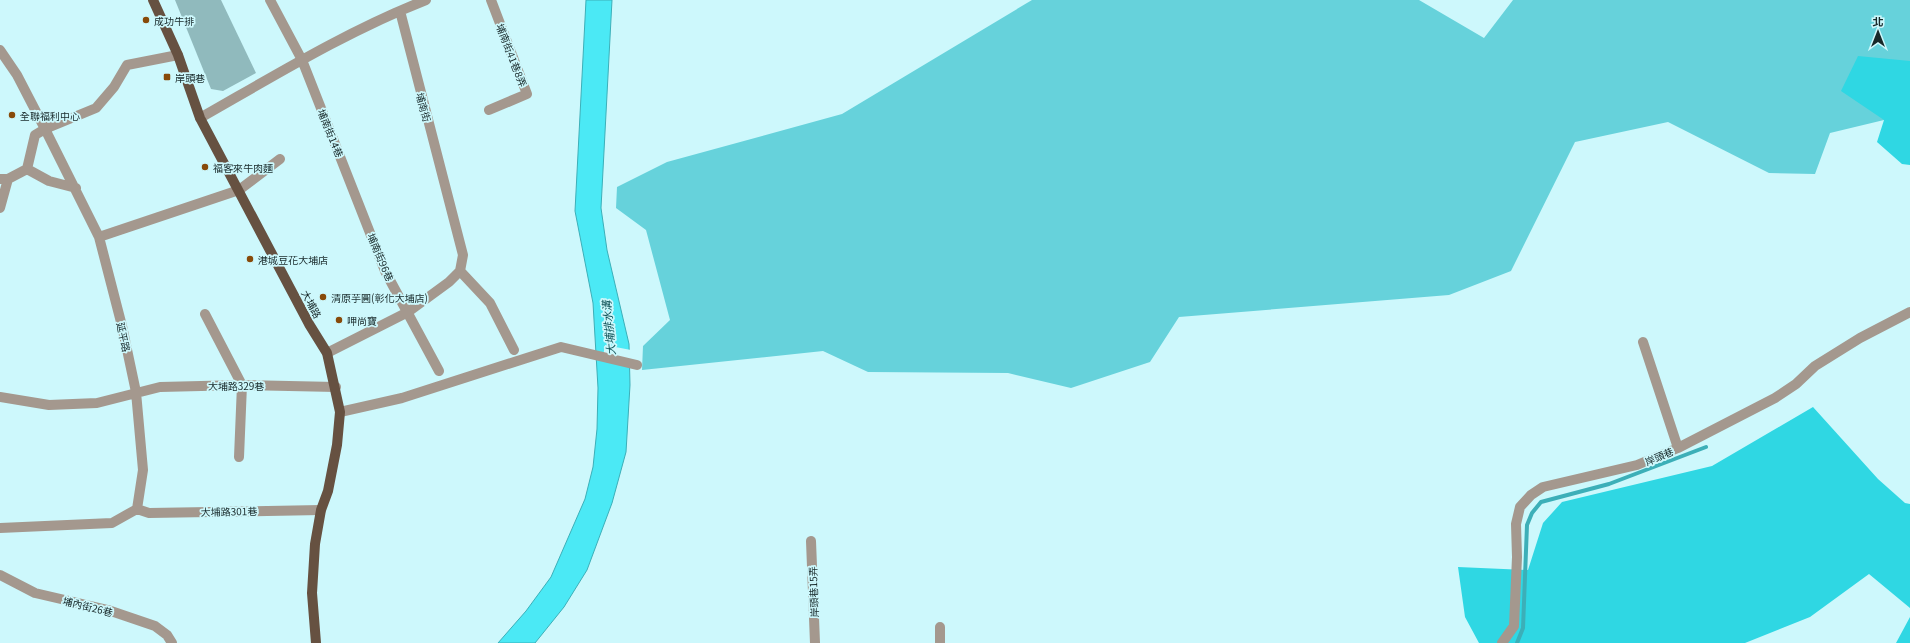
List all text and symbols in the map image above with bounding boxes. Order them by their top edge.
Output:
north arrow [1858,12,1898,52]
place label: 成功牛排 [154,13,194,28]
text: 北 [1873,13,1884,29]
marker: 成功牛排 [141,15,151,25]
street label: 埔南街41巷8弄 [493,21,531,89]
place label: 岸頭巷 [175,70,205,85]
marker: 岸頭巷 [162,72,172,82]
street label: 埔南街 [413,91,435,123]
street label: 埔南街14巷 [314,106,348,160]
place label: 全聯福利中心 [20,108,80,123]
marker: 全聯福利中心 [7,110,17,120]
place label: 福客來牛肉麵 [213,160,273,175]
marker: 福客來牛肉麵 [200,162,210,172]
street label: 埔南街96巷 [364,231,398,283]
place label: 港城豆花大埔店 [258,252,328,267]
marker: 港城豆花大埔店 [245,254,255,264]
street label: 大埔路 [298,287,326,321]
place label: 清原芋圓(彰化大埔店) [331,290,428,305]
marker: 清原芋圓(彰化大埔店) [318,292,328,302]
water label: 大埔排水溝 [597,298,618,356]
place label: 呷尚寶 [347,313,377,328]
marker: 呷尚寶 [334,315,344,325]
street label: 延平路 [114,321,134,353]
street label: 大埔路329巷 [208,378,264,393]
street label: 岸頭巷 [1642,443,1676,469]
street label: 大埔路301巷 [201,503,257,519]
street label: 岸頭巷15弄 [805,566,821,618]
street label: 埔內街26巷 [61,593,115,619]

